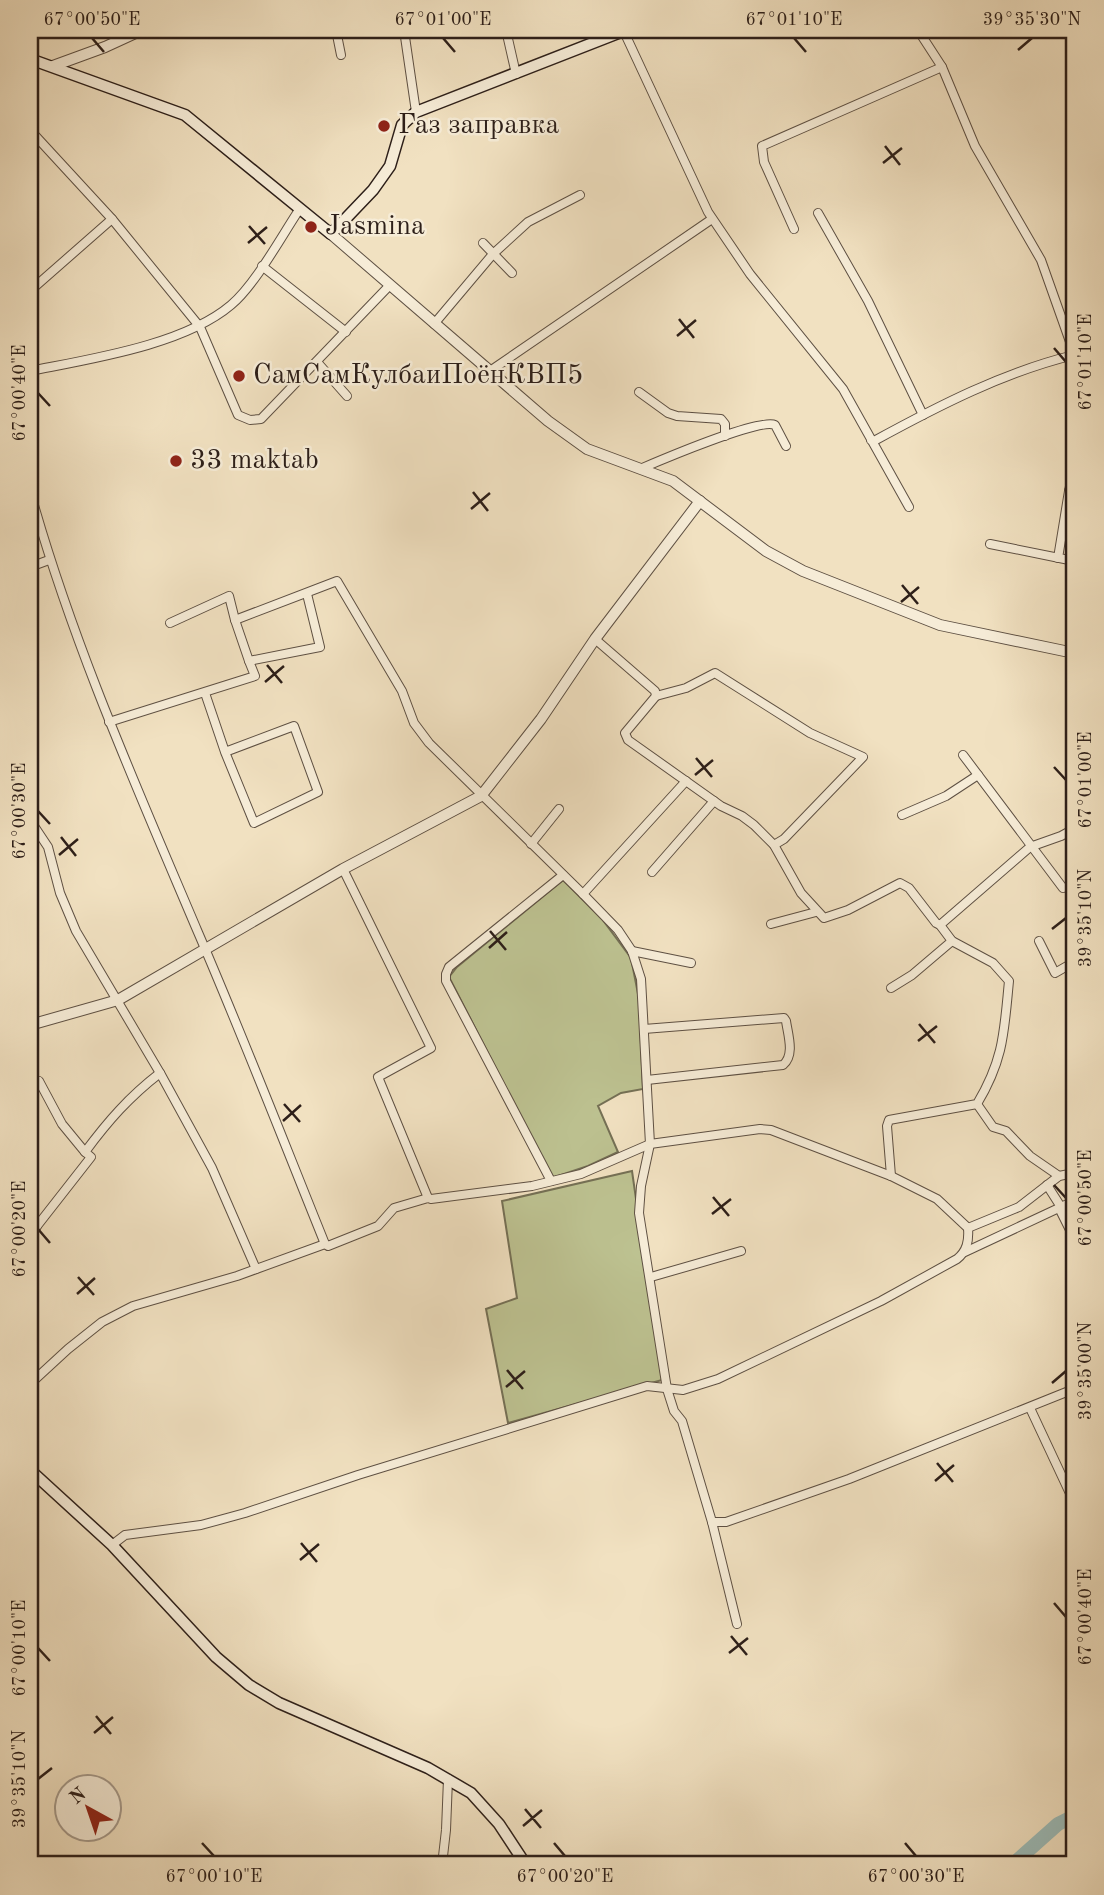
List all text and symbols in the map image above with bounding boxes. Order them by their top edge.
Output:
text: 67°00'50"E [44,11,140,29]
text: 67°01'00"E [395,11,491,29]
text: 67°01'10"E [746,11,842,29]
text: 39°35'30"N [983,11,1081,29]
place label: Газ заправка [398,112,560,140]
marker: Газ заправка [376,118,392,134]
place label: Jasmina [325,213,425,241]
marker: Jasmina [303,219,319,235]
text: 67°01'10"E [1077,314,1095,410]
text: 67°00'40"E [11,345,29,441]
place label: СамСамКулбаиПоёнКВП5 [253,362,583,390]
marker: СамСамКулбаиПоёнКВП5 [231,368,247,384]
place label: 33 maktab [190,447,319,475]
marker: 33 maktab [168,453,184,469]
text: 67°01'00"E [1077,732,1095,828]
text: 67°00'30"E [11,763,29,859]
text: 39°35'10"N [1077,869,1095,967]
text: 67°00'50"E [1077,1150,1095,1246]
text: 67°00'20"E [11,1181,29,1277]
text: 39°35'00"N [1077,1322,1095,1420]
text: 67°00'40"E [1077,1569,1095,1665]
text: 67°00'10"E [11,1600,29,1696]
text: 39°35'10"N [11,1730,29,1828]
north arrow [52,1772,122,1842]
text: N [67,1785,91,1809]
text: 67°00'10"E [166,1868,262,1886]
text: 67°00'20"E [517,1868,613,1886]
text: 67°00'30"E [868,1868,964,1886]

